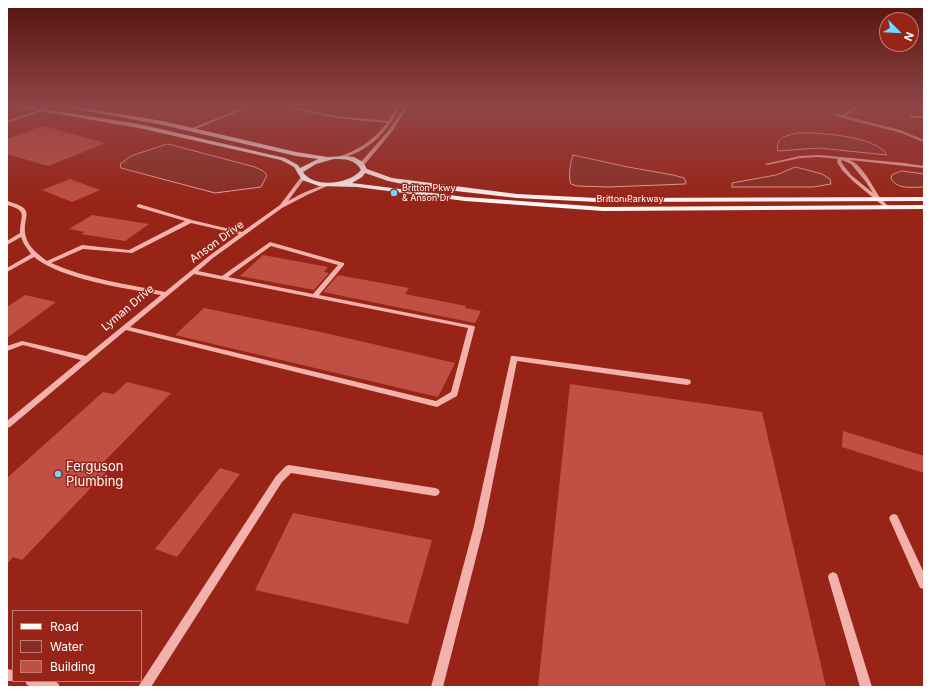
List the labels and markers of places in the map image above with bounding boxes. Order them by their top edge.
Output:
place label: Britton Pkwy & Anson Dr [402,183,456,204]
marker: Britton Pkwy & Anson Dr [389,188,399,198]
place label: Ferguson Plumbing [66,459,123,490]
marker: Ferguson Plumbing [53,469,63,479]

